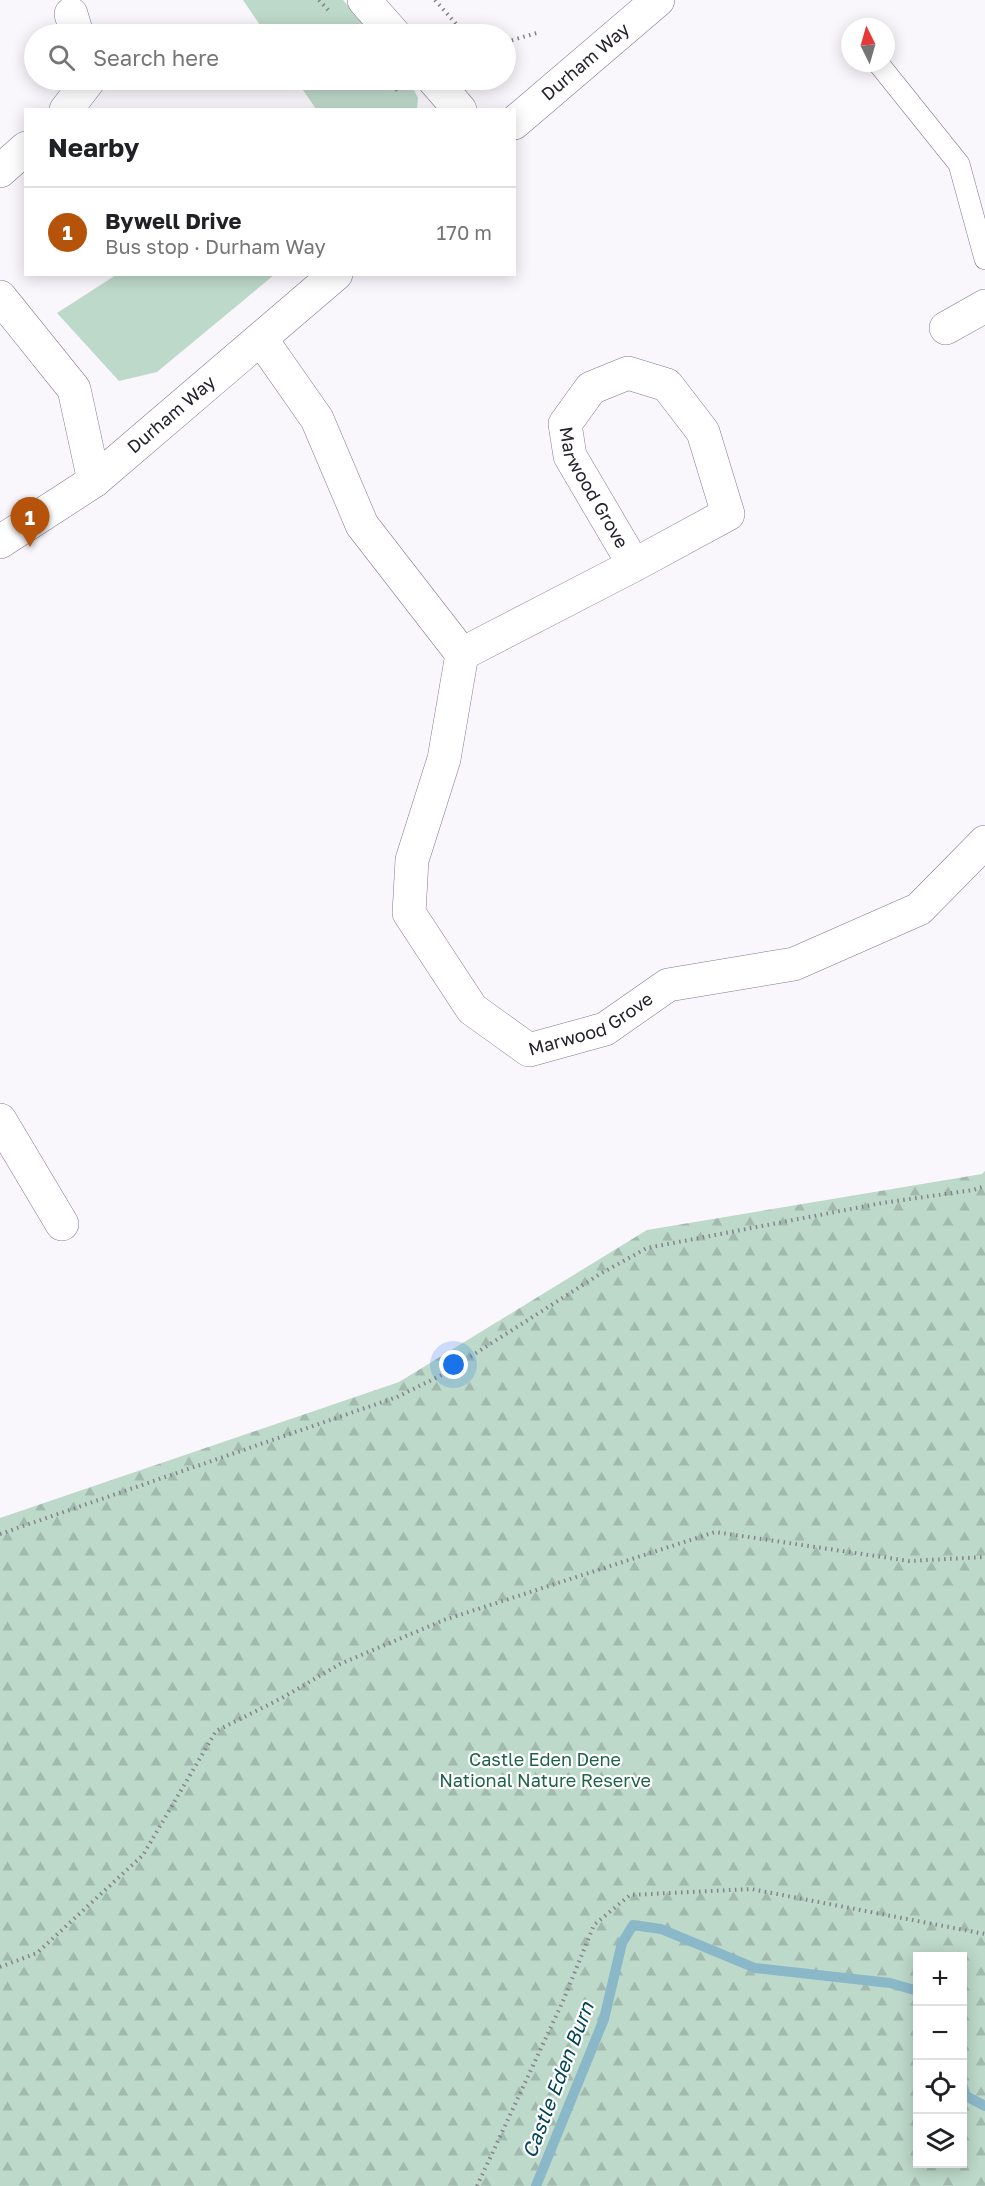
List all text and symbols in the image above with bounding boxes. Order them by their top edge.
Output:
street label: Durham Way [536,18,633,105]
north arrow [841,18,895,72]
search box [24,24,516,90]
icon: search [45,41,78,74]
text: Search here [93,44,219,71]
text: Nearby [48,132,139,163]
text: Bywell Drive [105,207,241,234]
text: 1 [62,220,73,244]
text: 170 m [437,220,492,244]
text: Bus stop · Durham Way [105,234,326,258]
street label: Durham Way [122,370,219,458]
street label: Marwood Grove [556,425,634,552]
pin: 1 [10,498,50,547]
street label: Marwood Grove [526,987,657,1060]
your location [439,1350,468,1379]
park label: Castle Eden Dene National Nature Reserve [439,1748,651,1791]
map controls [913,1952,967,2168]
button: + [913,1952,967,2006]
water label: Castle Eden Burn [516,1998,598,2161]
button: − [913,2006,967,2060]
button: locate [913,2060,967,2114]
button: layers [913,2114,967,2168]

